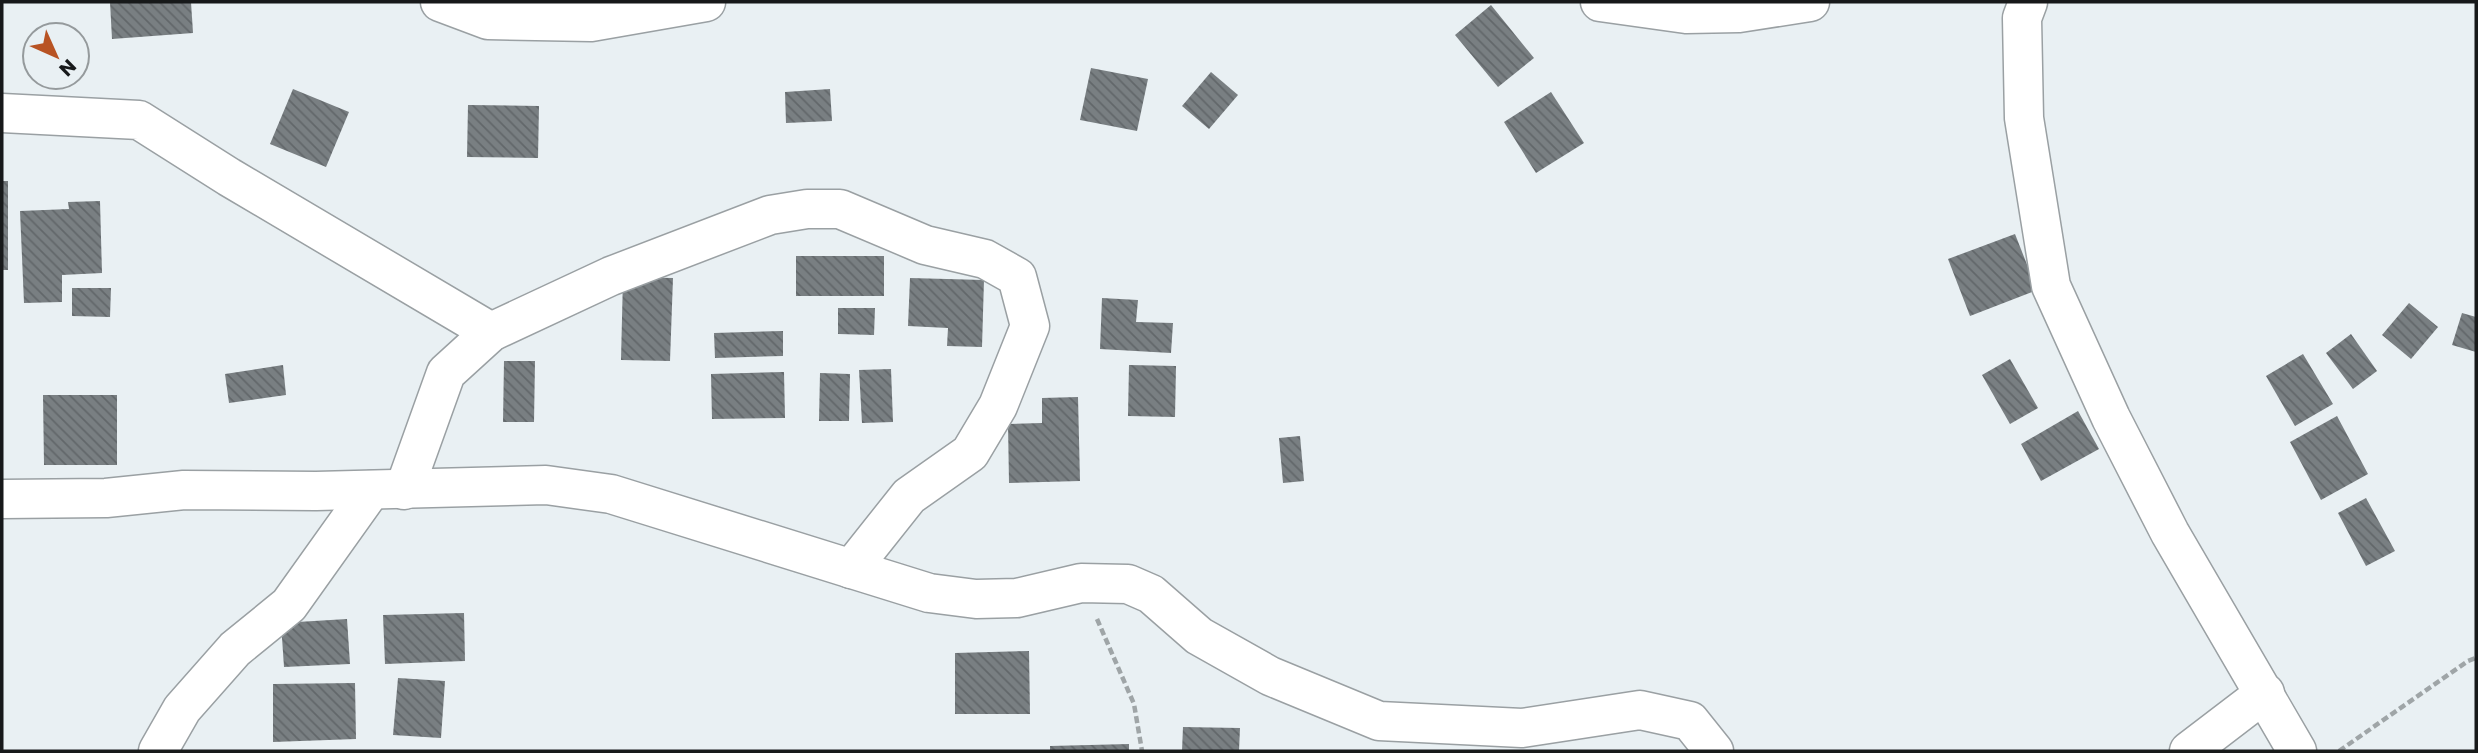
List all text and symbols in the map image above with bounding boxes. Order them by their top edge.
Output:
north arrow [21,21,91,91]
text: N [53,53,82,82]

